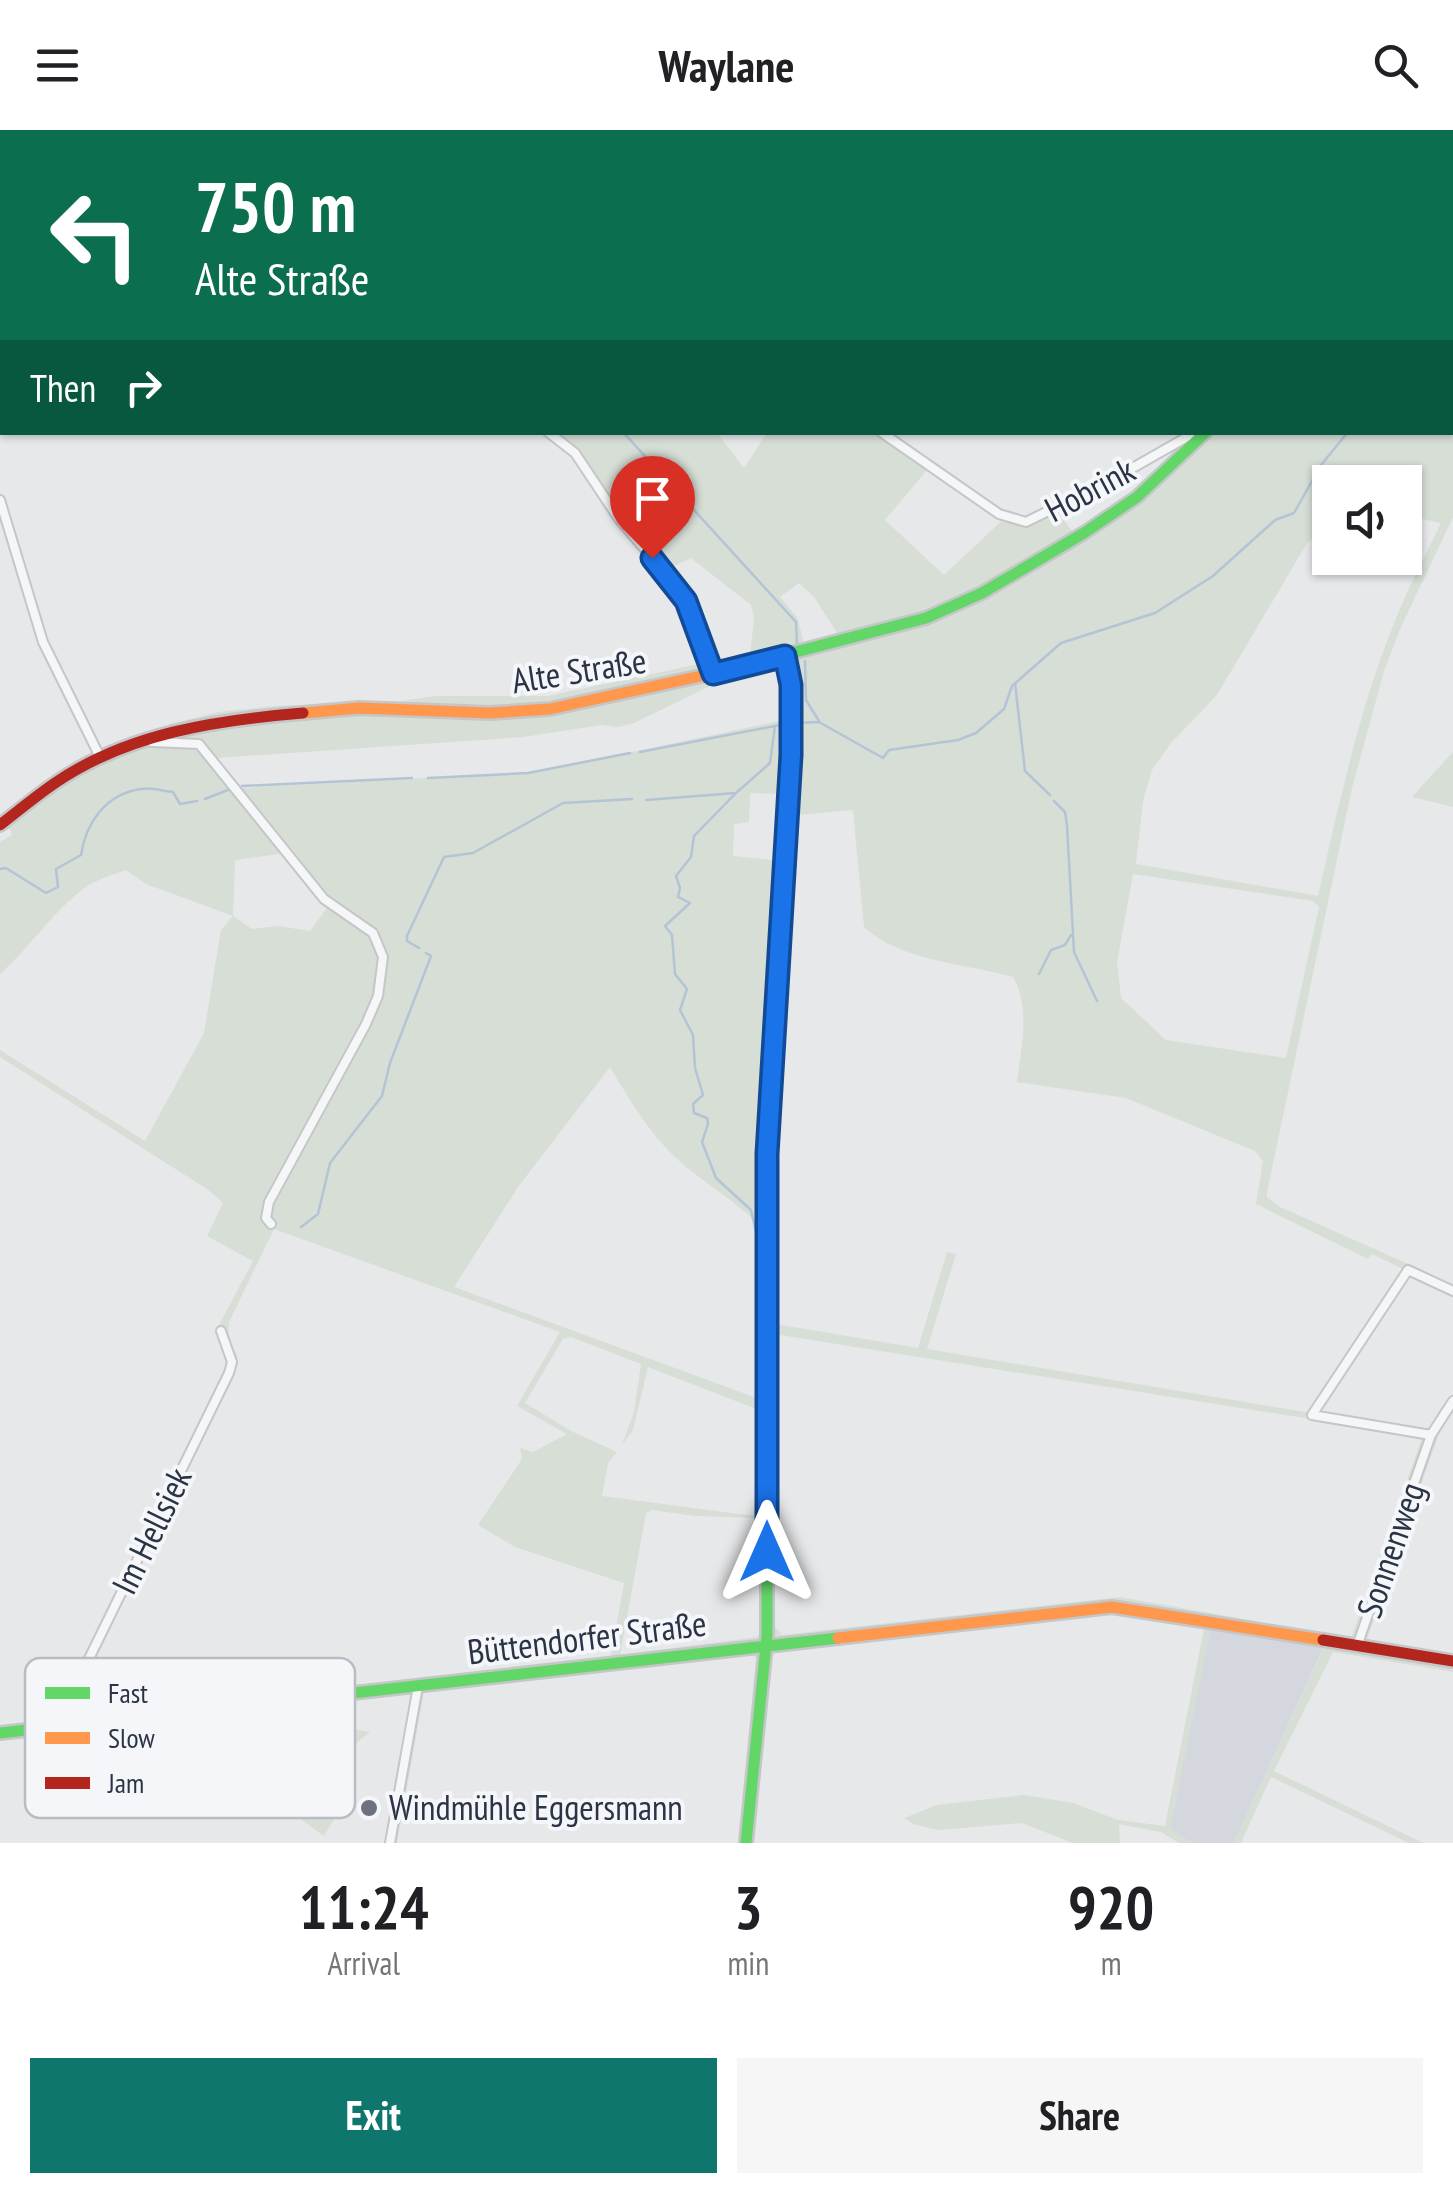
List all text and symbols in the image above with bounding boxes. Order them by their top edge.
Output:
text: Waylane [659,36,795,94]
icon: menu [30,38,85,93]
icon: search [1368,38,1423,93]
text: 750 m [195,161,356,251]
icon: left [30,170,160,300]
text: Alte Straße [195,249,369,307]
icon: right [116,360,171,415]
text: Then [30,363,96,412]
street label: Hobrink [1037,446,1143,532]
pin [610,456,695,559]
map controls [1312,465,1422,575]
button: sound [1312,465,1422,575]
icon: arrive [625,471,680,526]
street label: Alte Straße [508,637,649,703]
street label: Im Hellsiek [101,1459,202,1601]
street label: Sonnenweg [1345,1476,1435,1623]
position arrow [715,1500,819,1604]
street label: Büttendorfer Straße [465,1600,709,1674]
legend [25,1658,355,1818]
text: Fast [108,1674,148,1711]
text: Slow [108,1719,155,1756]
text: Jam [107,1764,144,1801]
place label: Windmühle Eggersmann [389,1784,683,1830]
marker: Windmühle Eggersmann [358,1797,380,1819]
text: 11:24 [299,1868,429,1946]
text: 3 [734,1868,763,1946]
text: 920 [1068,1868,1154,1946]
text: Arrival [328,1942,400,1984]
text: min [727,1942,769,1984]
text: m [1101,1942,1122,1984]
button: Exit [30,2058,717,2173]
button: Share [737,2058,1423,2173]

